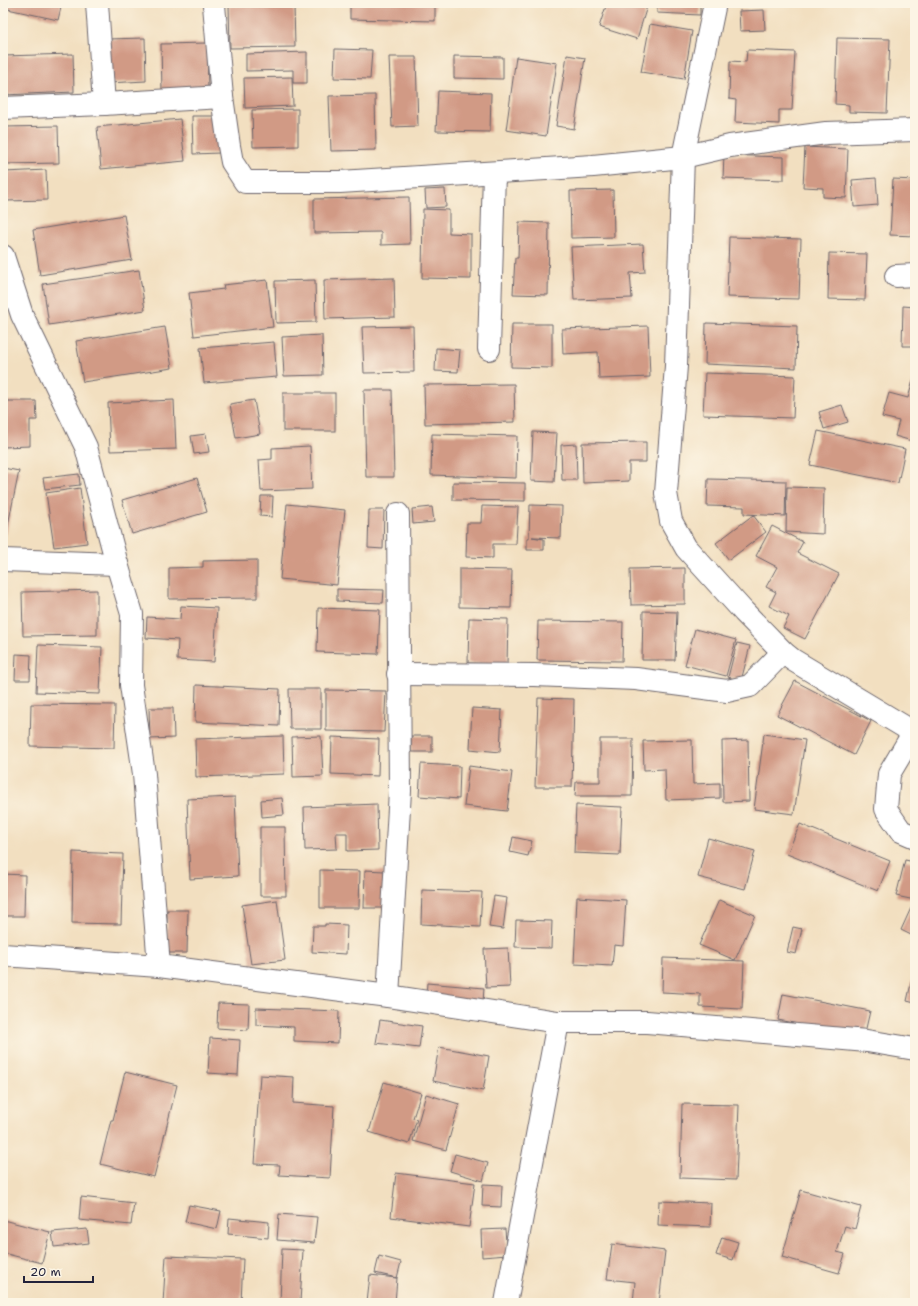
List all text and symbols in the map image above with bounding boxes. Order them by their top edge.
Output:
scale bar [24,1258,93,1284]
text: 20 m [30,1264,61,1280]

